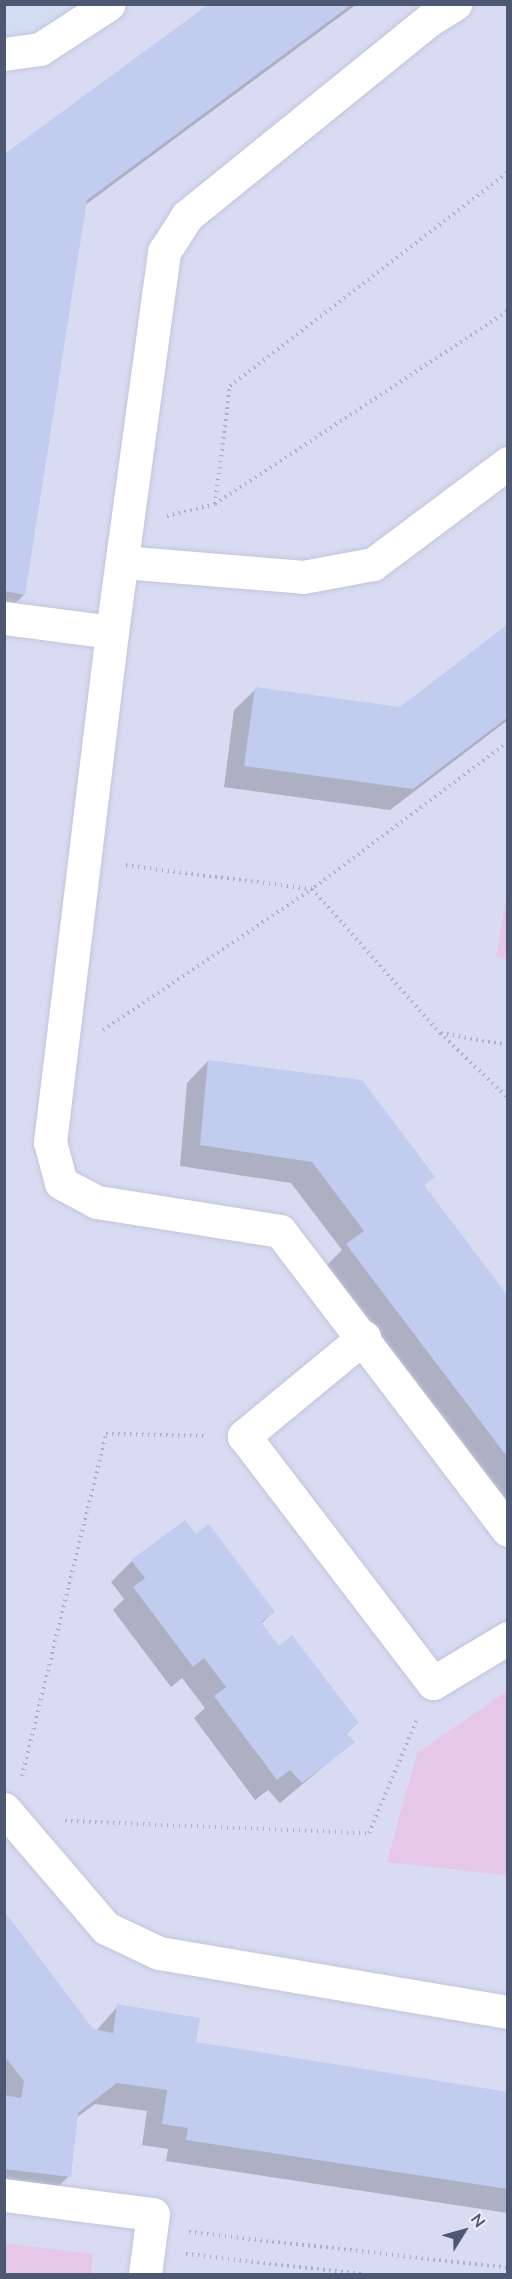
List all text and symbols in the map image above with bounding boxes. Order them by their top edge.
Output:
north arrow [434,2201,494,2261]
text: N [467,2209,490,2231]

